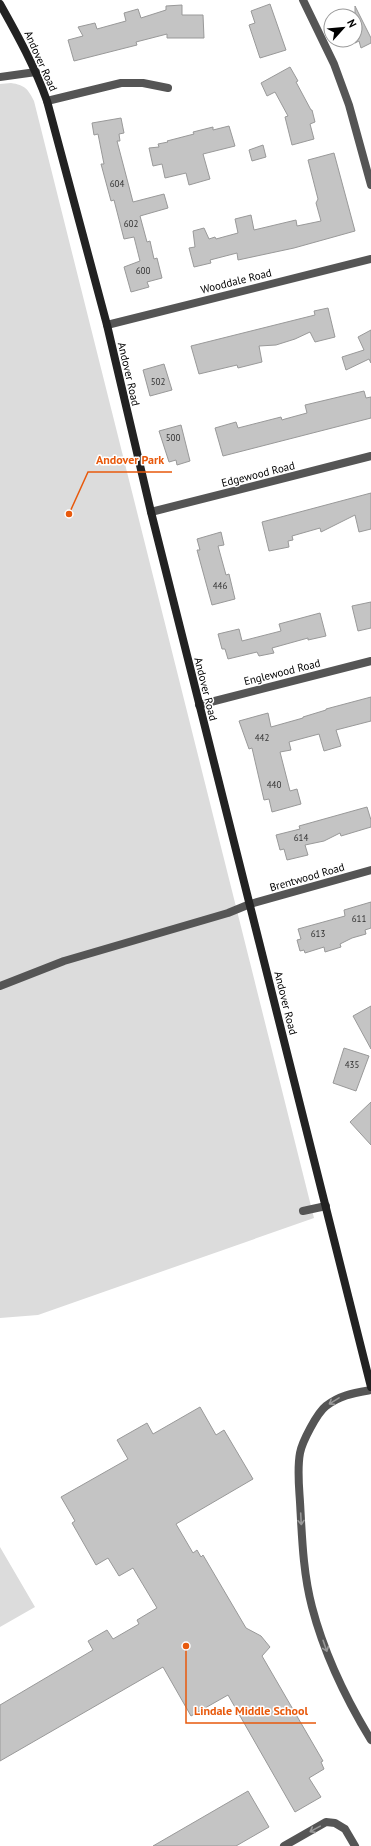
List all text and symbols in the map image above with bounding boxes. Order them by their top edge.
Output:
north arrow [323,8,363,48]
text: N [344,17,360,30]
street label: Andover Road [21,29,61,94]
house number: 604 [110,178,124,189]
house number: 602 [124,218,138,229]
house number: 600 [136,265,150,276]
street label: Wooddale Road [199,265,273,297]
street label: Andover Road [115,341,143,407]
house number: 502 [151,376,165,387]
house number: 500 [166,432,180,443]
callout: Andover Park [88,448,172,472]
text: Andover Park [96,452,164,467]
street label: Edgewood Road [220,458,296,490]
house number: 446 [213,580,227,591]
street label: Andover Road [191,656,221,722]
street label: Englewood Road [242,656,322,688]
house number: 442 [255,732,269,743]
house number: 440 [267,779,281,790]
house number: 614 [294,832,308,843]
street label: Brentwood Road [268,860,346,894]
house number: 611 [352,913,366,924]
house number: 613 [311,928,325,939]
street label: Andover Road [271,970,301,1036]
house number: 435 [345,1059,359,1070]
one-way arrow [329,1397,340,1405]
one-way arrow [297,1512,304,1525]
one-way arrow [322,1640,330,1652]
callout: Lindale Middle School [186,1699,316,1723]
text: Lindale Middle School [194,1703,308,1718]
one-way arrow [309,1825,321,1833]

